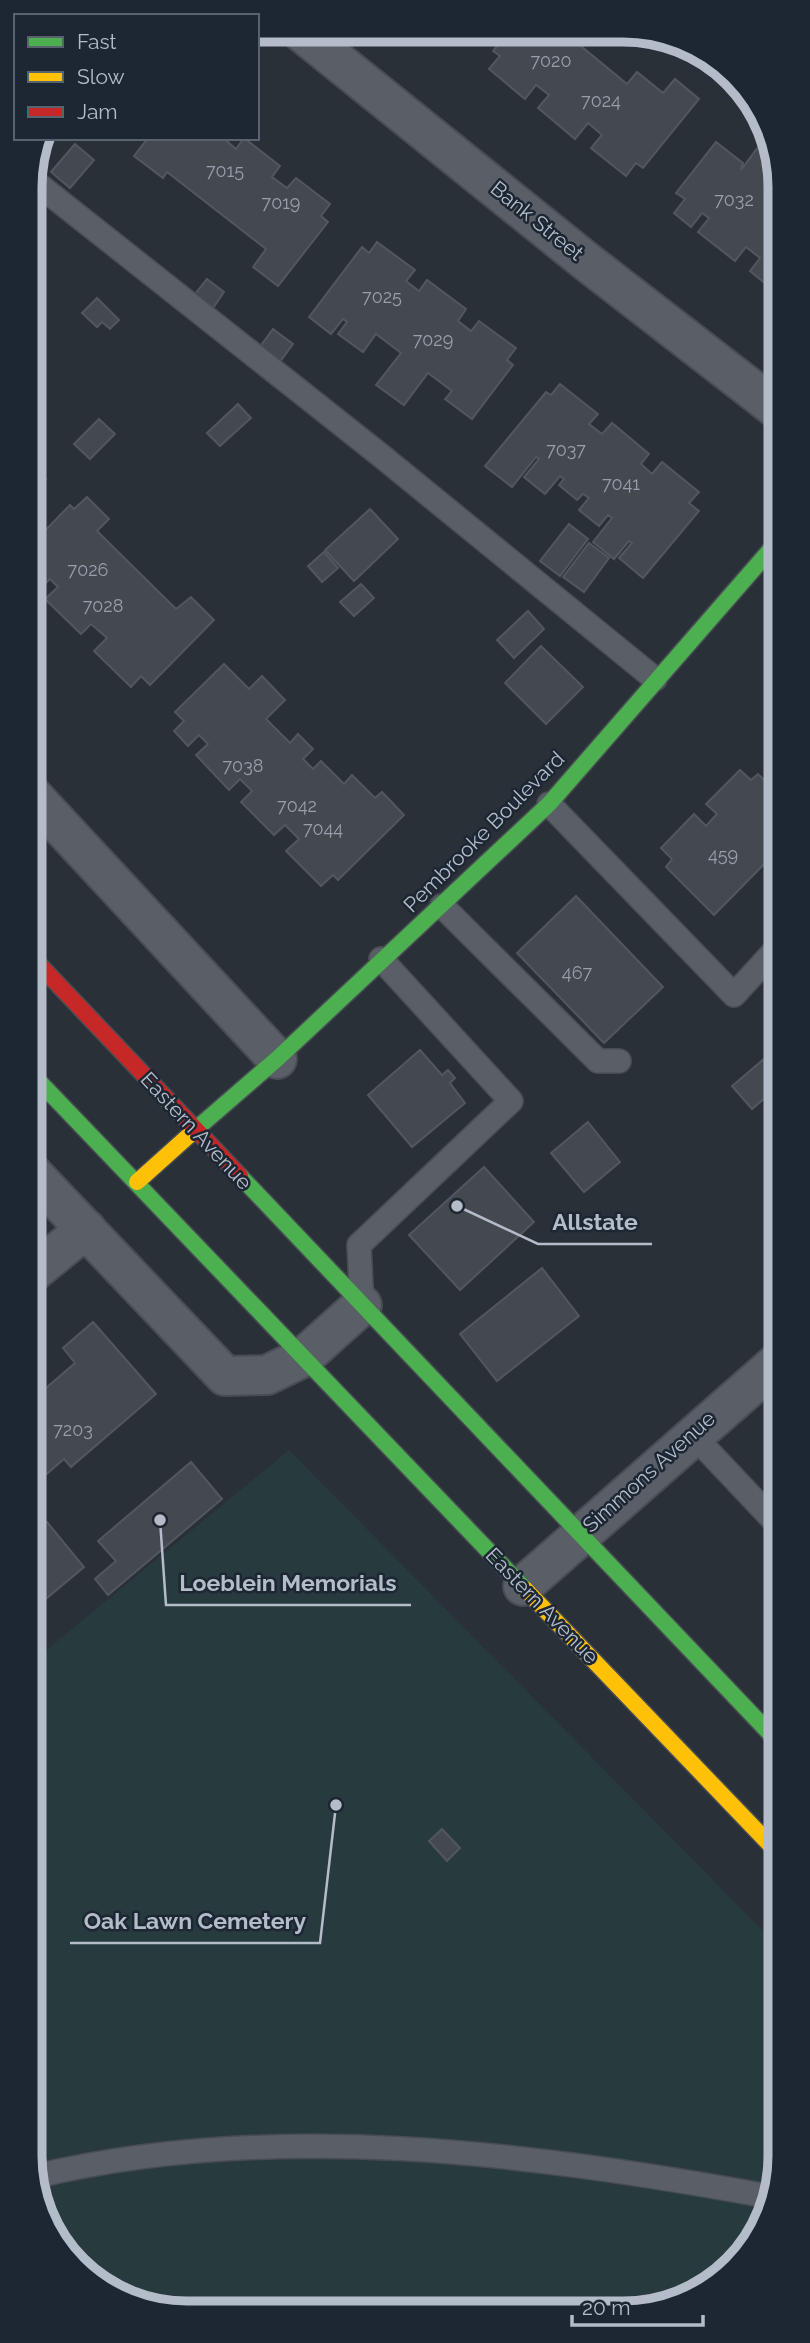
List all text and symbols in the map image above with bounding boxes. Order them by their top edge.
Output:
legend [14,14,259,140]
text: Fast [77,29,117,54]
house number: 7020 [531,50,571,71]
text: Slow [77,64,125,89]
house number: 7024 [581,90,621,111]
text: Jam [77,99,118,124]
house number: 7015 [206,160,244,181]
street label: Bank Street [486,176,589,266]
house number: 7032 [714,189,754,210]
house number: 7019 [262,192,300,213]
house number: 7025 [362,286,402,307]
house number: 7029 [413,329,453,350]
house number: 7037 [546,439,586,460]
house number: 7041 [602,473,640,494]
house number: 7026 [68,559,109,580]
house number: 7028 [83,595,123,616]
street label: Pembrooke Boulevard [398,746,569,917]
house number: 7038 [223,755,263,776]
house number: 7042 [277,795,317,816]
house number: 7044 [303,818,343,839]
house number: 459 [708,844,738,865]
house number: 467 [562,962,593,983]
street label: Eastern Avenue [136,1067,257,1195]
callout: Allstate [538,1200,652,1244]
text: Allstate [552,1208,638,1235]
street label: Simmons Avenue [577,1406,720,1538]
house number: 7203 [53,1419,93,1440]
street label: Eastern Avenue [481,1542,604,1669]
callout: Loeblein Memorials [166,1561,411,1605]
text: Loeblein Memorials [179,1569,397,1596]
callout: Oak Lawn Cemetery [70,1899,320,1943]
text: Oak Lawn Cemetery [84,1907,306,1934]
scale bar [572,2284,703,2328]
text: 20 m [582,2295,630,2320]

